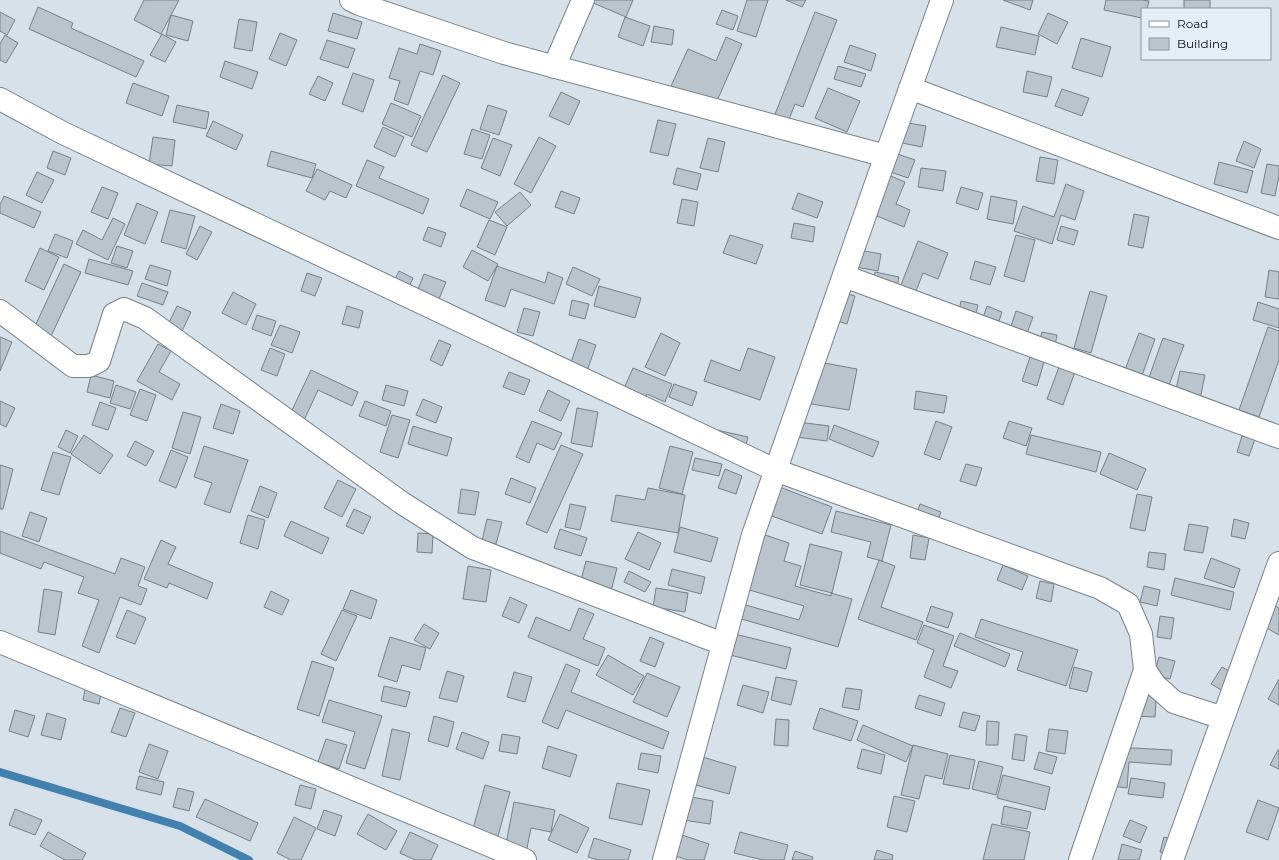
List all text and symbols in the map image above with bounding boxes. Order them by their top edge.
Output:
legend [1141,8,1271,60]
text: Road [1177,16,1208,31]
text: Building [1177,36,1228,51]

